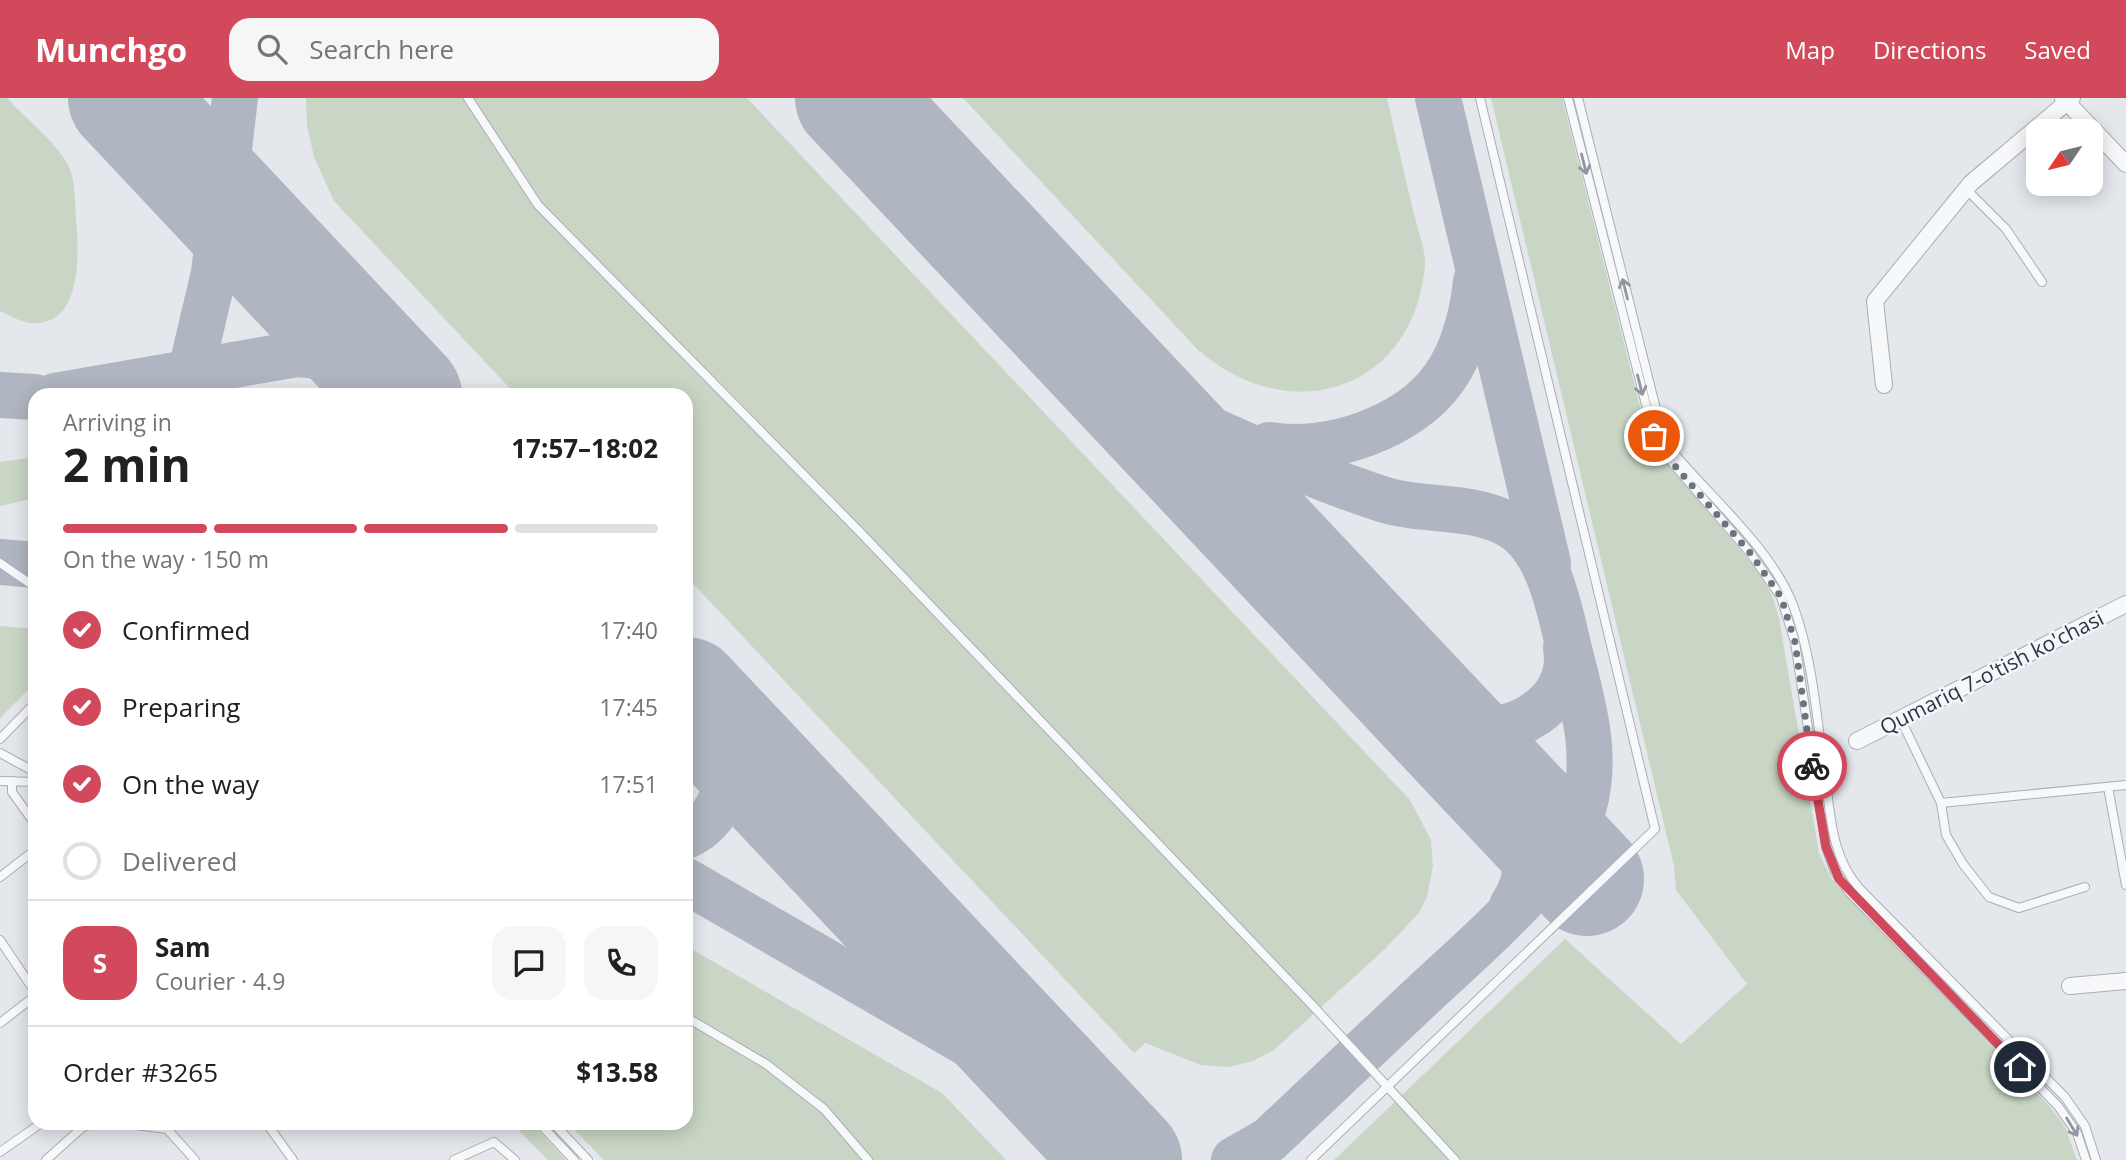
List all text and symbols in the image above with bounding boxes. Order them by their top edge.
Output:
search box [229,18,719,81]
text: Munchgo [35,27,187,72]
icon: search [253,30,291,68]
text: Search here [309,31,454,67]
text: Map [1785,33,1835,66]
text: Directions [1873,33,1986,66]
text: Saved [2024,33,2091,66]
north arrow [2026,119,2104,196]
map controls [2026,119,2103,196]
one-way arrow [1578,152,1591,175]
one-way arrow [1618,278,1632,301]
one-way arrow [1634,373,1647,396]
text: Arriving in [63,406,172,438]
pin [1624,406,1684,466]
icon: bag [1635,417,1673,455]
text: 17:57–18:02 [511,430,658,466]
text: 2 min [63,433,191,495]
text: On the way · 150 m [63,543,269,575]
street label: Qumariq 7-o'tish ko'chasi [1875,603,2108,741]
icon: check [63,611,101,649]
text: Confirmed [122,612,250,648]
text: 17:40 [599,614,658,646]
icon: check [63,688,101,726]
text: Preparing [122,689,240,725]
text: 17:45 [599,691,658,723]
courier [1777,731,1847,801]
icon: bike [1793,747,1831,785]
icon: check [63,765,101,803]
text: On the way [122,766,259,802]
text: 17:51 [599,768,658,800]
text: Delivered [122,843,237,879]
button: chat [492,926,566,1000]
button: phone [584,926,658,1000]
text: Sam [155,929,211,965]
text: S [93,945,107,981]
text: Courier · 4.9 [155,965,285,997]
pin [1990,1037,2050,1097]
icon: home [2001,1048,2039,1086]
text: Order #3265 [63,1054,218,1090]
text: $13.58 [576,1054,658,1090]
one-way arrow [2065,1116,2079,1136]

